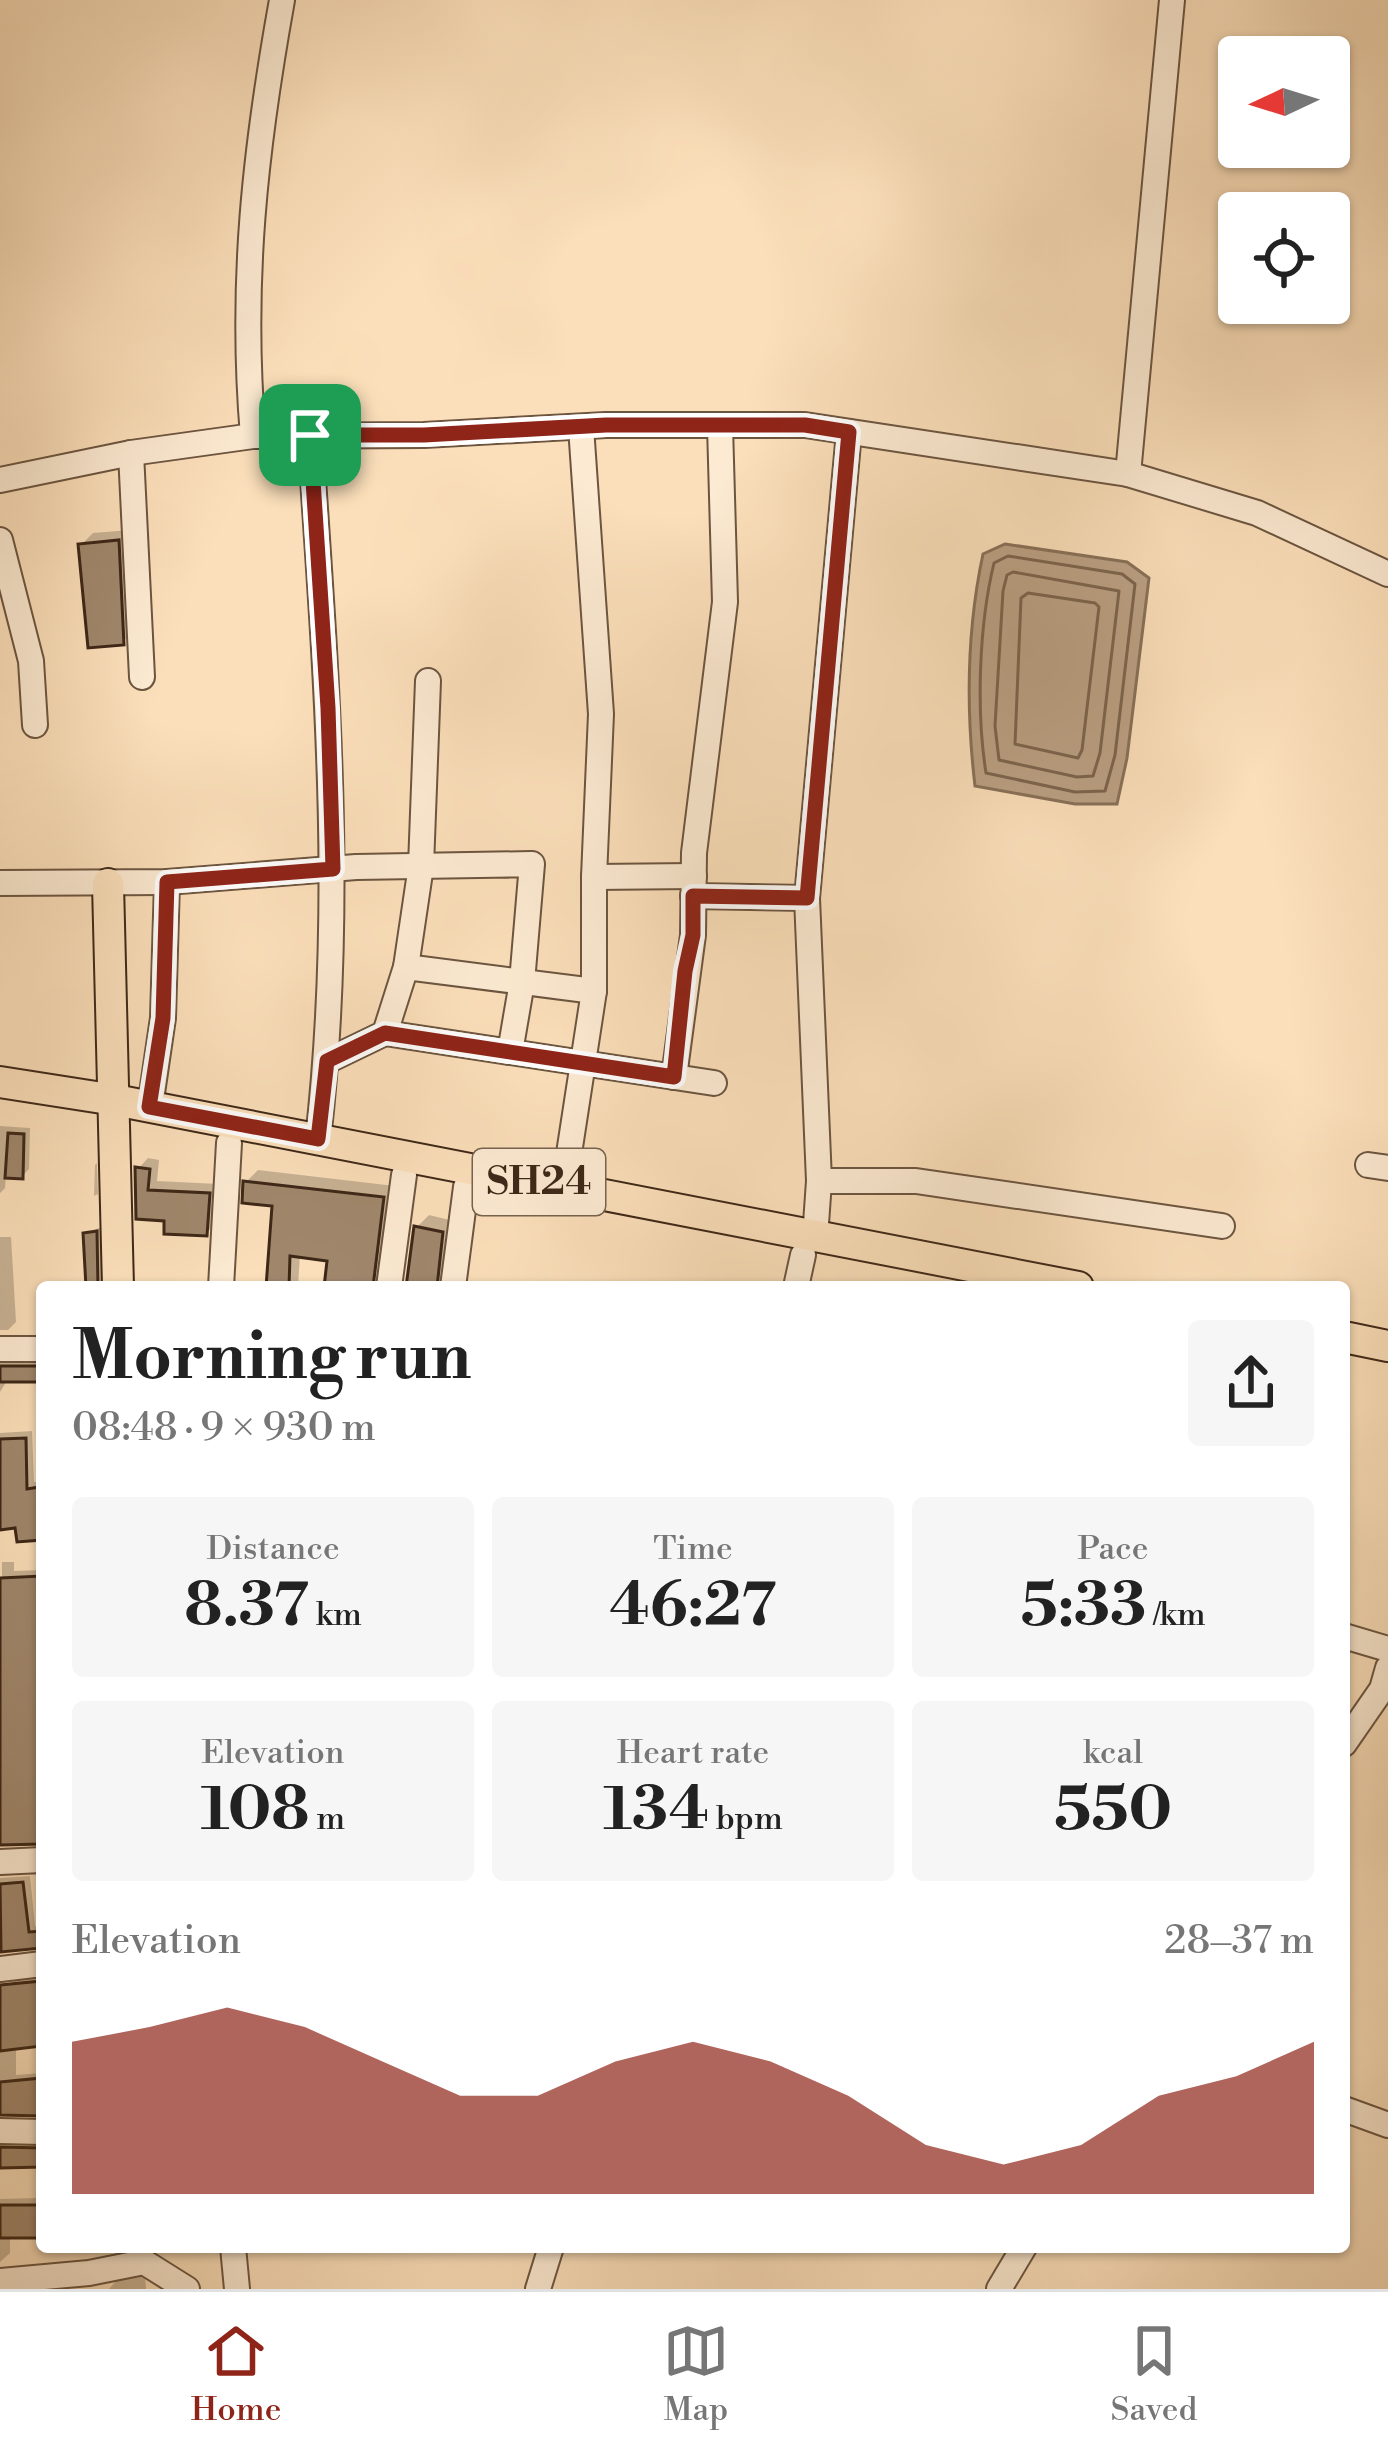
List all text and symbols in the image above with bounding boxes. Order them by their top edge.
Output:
north arrow [1218,36,1350,168]
map controls [1218,36,1350,324]
button: locate [1218,192,1350,324]
pin [259,384,361,486]
icon: arrive [277,402,343,468]
road number: SH24 [473,1149,605,1215]
text: Morning run [72,1317,471,1400]
button: share [1188,1320,1314,1446]
text: 08:48 · 9 × 930 m [72,1404,376,1453]
text: Distance [206,1529,340,1570]
text: Time [653,1529,733,1570]
text: Pace [1078,1529,1148,1570]
text: 8.37 [184,1570,309,1645]
text: 46:27 [610,1570,776,1645]
text: 5:33 [1020,1570,1146,1645]
text: km [309,1595,362,1636]
text: /km [1146,1595,1206,1636]
text: Elevation [202,1733,344,1774]
text: Heart rate [617,1733,769,1774]
text: kcal [1083,1733,1143,1774]
text: 108 [201,1774,310,1849]
text: 134 [603,1774,709,1849]
text: 550 [1054,1774,1172,1849]
text: m [310,1799,345,1840]
text: bpm [709,1799,783,1840]
text: Elevation [72,1917,241,1966]
text: 28–37 m [1164,1917,1314,1966]
tab: Home [191,2318,281,2431]
tab: Map [663,2318,729,2431]
tab: Saved [1111,2318,1197,2431]

